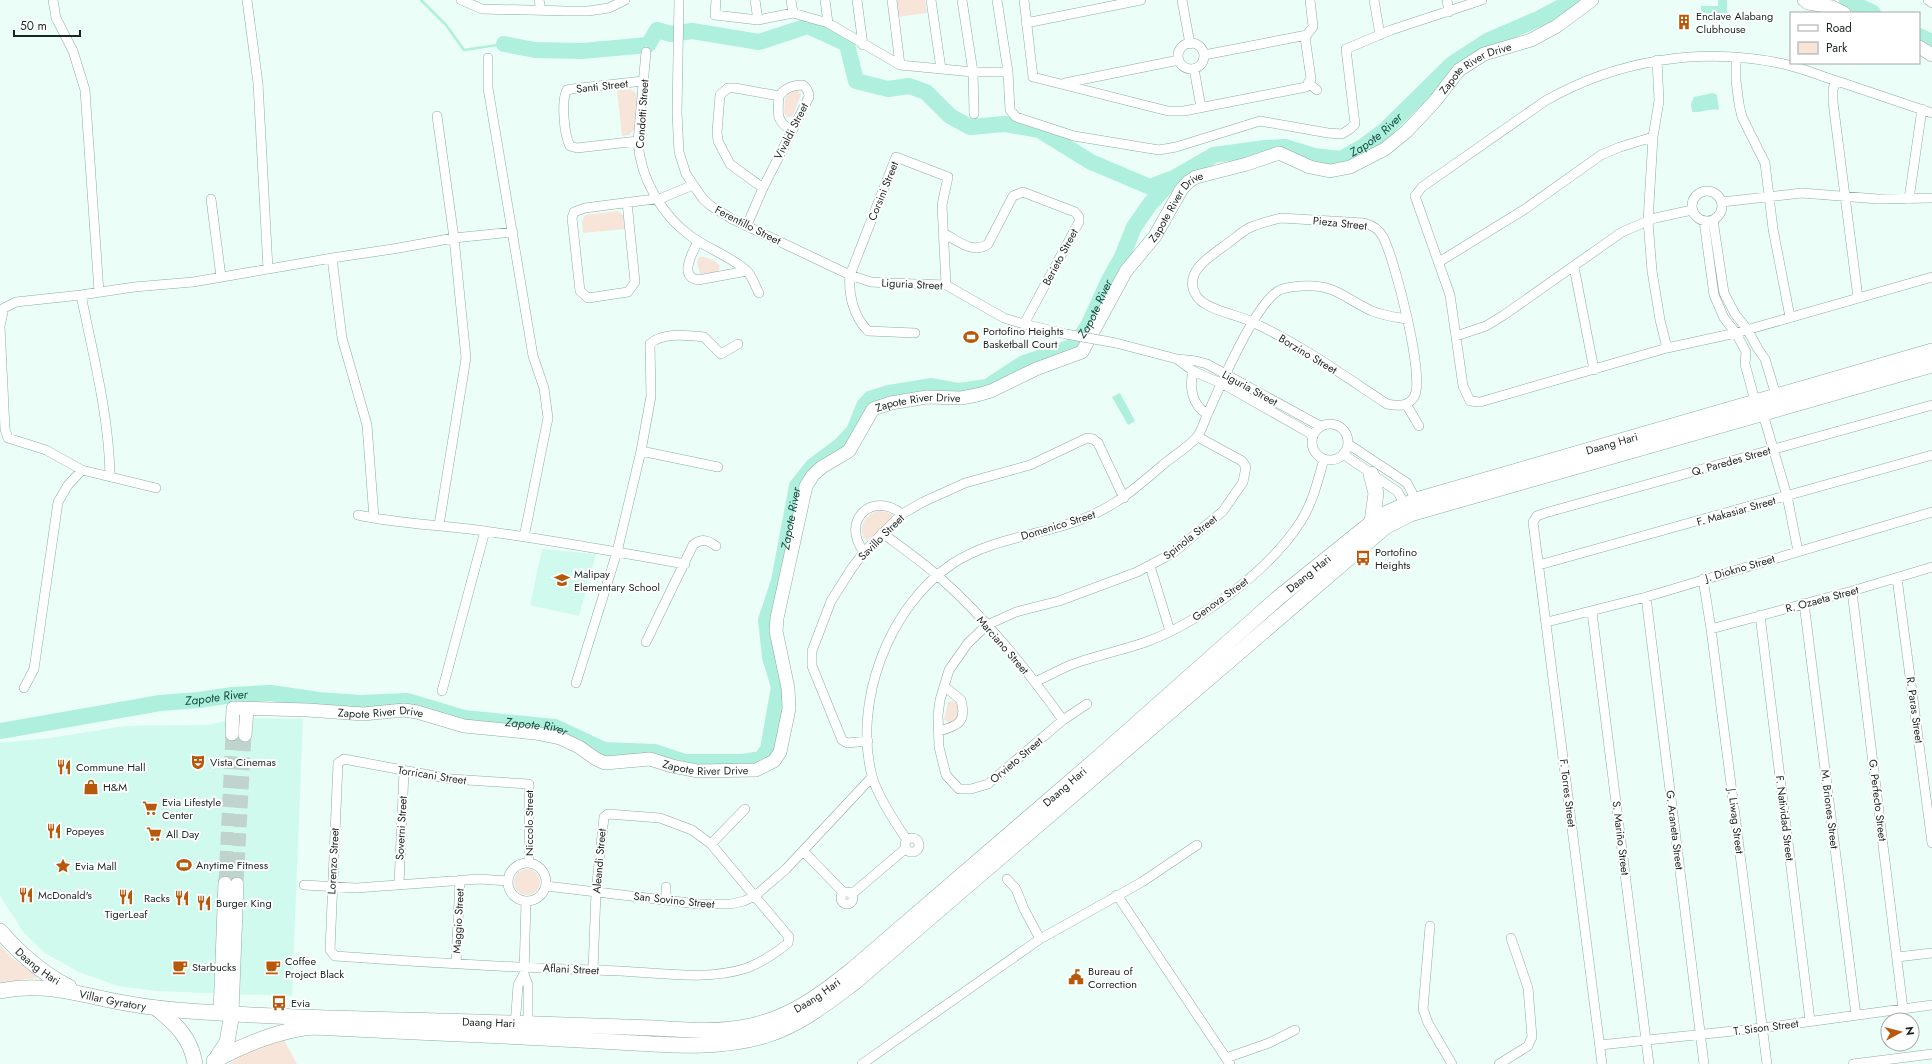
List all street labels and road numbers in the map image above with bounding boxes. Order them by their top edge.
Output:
street label: Zapote River Drive [1435,38,1514,97]
street label: Santi Street [575,75,629,97]
street label: Condotti Street [632,79,652,149]
street label: Vivaldi Street [770,100,812,162]
street label: Corsini Street [864,159,902,223]
street label: Zapote River Drive [1145,167,1205,246]
street label: Ferentillo Street [712,202,784,249]
street label: Pieza Street [1312,212,1368,234]
street label: Berieto Street [1038,225,1082,288]
street label: Liguria Street [881,274,943,294]
street label: Borzino Street [1276,330,1340,378]
street label: Liguria Street [1219,366,1281,410]
street label: Zapote River Drive [873,389,961,416]
street label: Daang Hari [1584,428,1640,459]
street label: Q. Paredes Street [1690,442,1773,480]
street label: F. Makasiar Street [1695,492,1778,530]
street label: Domenico Street [1019,506,1098,544]
street label: Savillo Street [854,510,908,564]
street label: Spinola Street [1160,511,1221,563]
street label: J. Diokno Street [1701,550,1777,586]
street label: Daang Hari [1283,551,1334,596]
street label: Genova Street [1189,573,1251,625]
street label: R. Ozaeta Street [1784,581,1861,616]
street label: Marciano Street [973,612,1033,678]
street label: R. Paras Street [1902,676,1928,745]
street label: Zapote River Drive [337,702,426,722]
street label: Orvieto Street [986,733,1046,787]
street label: Zapote River Drive [661,756,749,779]
street label: F. Torres Street [1556,758,1580,828]
street label: G. Perfecto Street [1865,758,1891,842]
street label: Torricani Street [397,762,468,788]
street label: Daang Hari [1039,763,1090,810]
street label: M. Briones Street [1817,768,1843,850]
street label: F. Natividad Street [1772,774,1798,862]
street label: J. Liwag Street [1724,785,1748,855]
street label: G. Araneta Street [1662,789,1688,871]
street label: Niccolo Street [521,790,537,856]
street label: Soverni Street [391,795,411,860]
street label: S. Mariño Street [1609,800,1634,876]
street label: Lorenzo Street [323,827,343,895]
street label: Aleandi Street [588,827,610,894]
street label: Maggio Street [448,888,468,954]
street label: San Sovino Street [633,888,716,912]
street label: Daang Hari [12,944,64,989]
street label: Aflani Street [542,960,600,978]
street label: Daang Hari [791,974,844,1017]
street label: Villar Gyratory [78,986,147,1014]
street label: Daang Hari [462,1014,516,1031]
street label: T. Sison Street [1733,1015,1800,1039]

